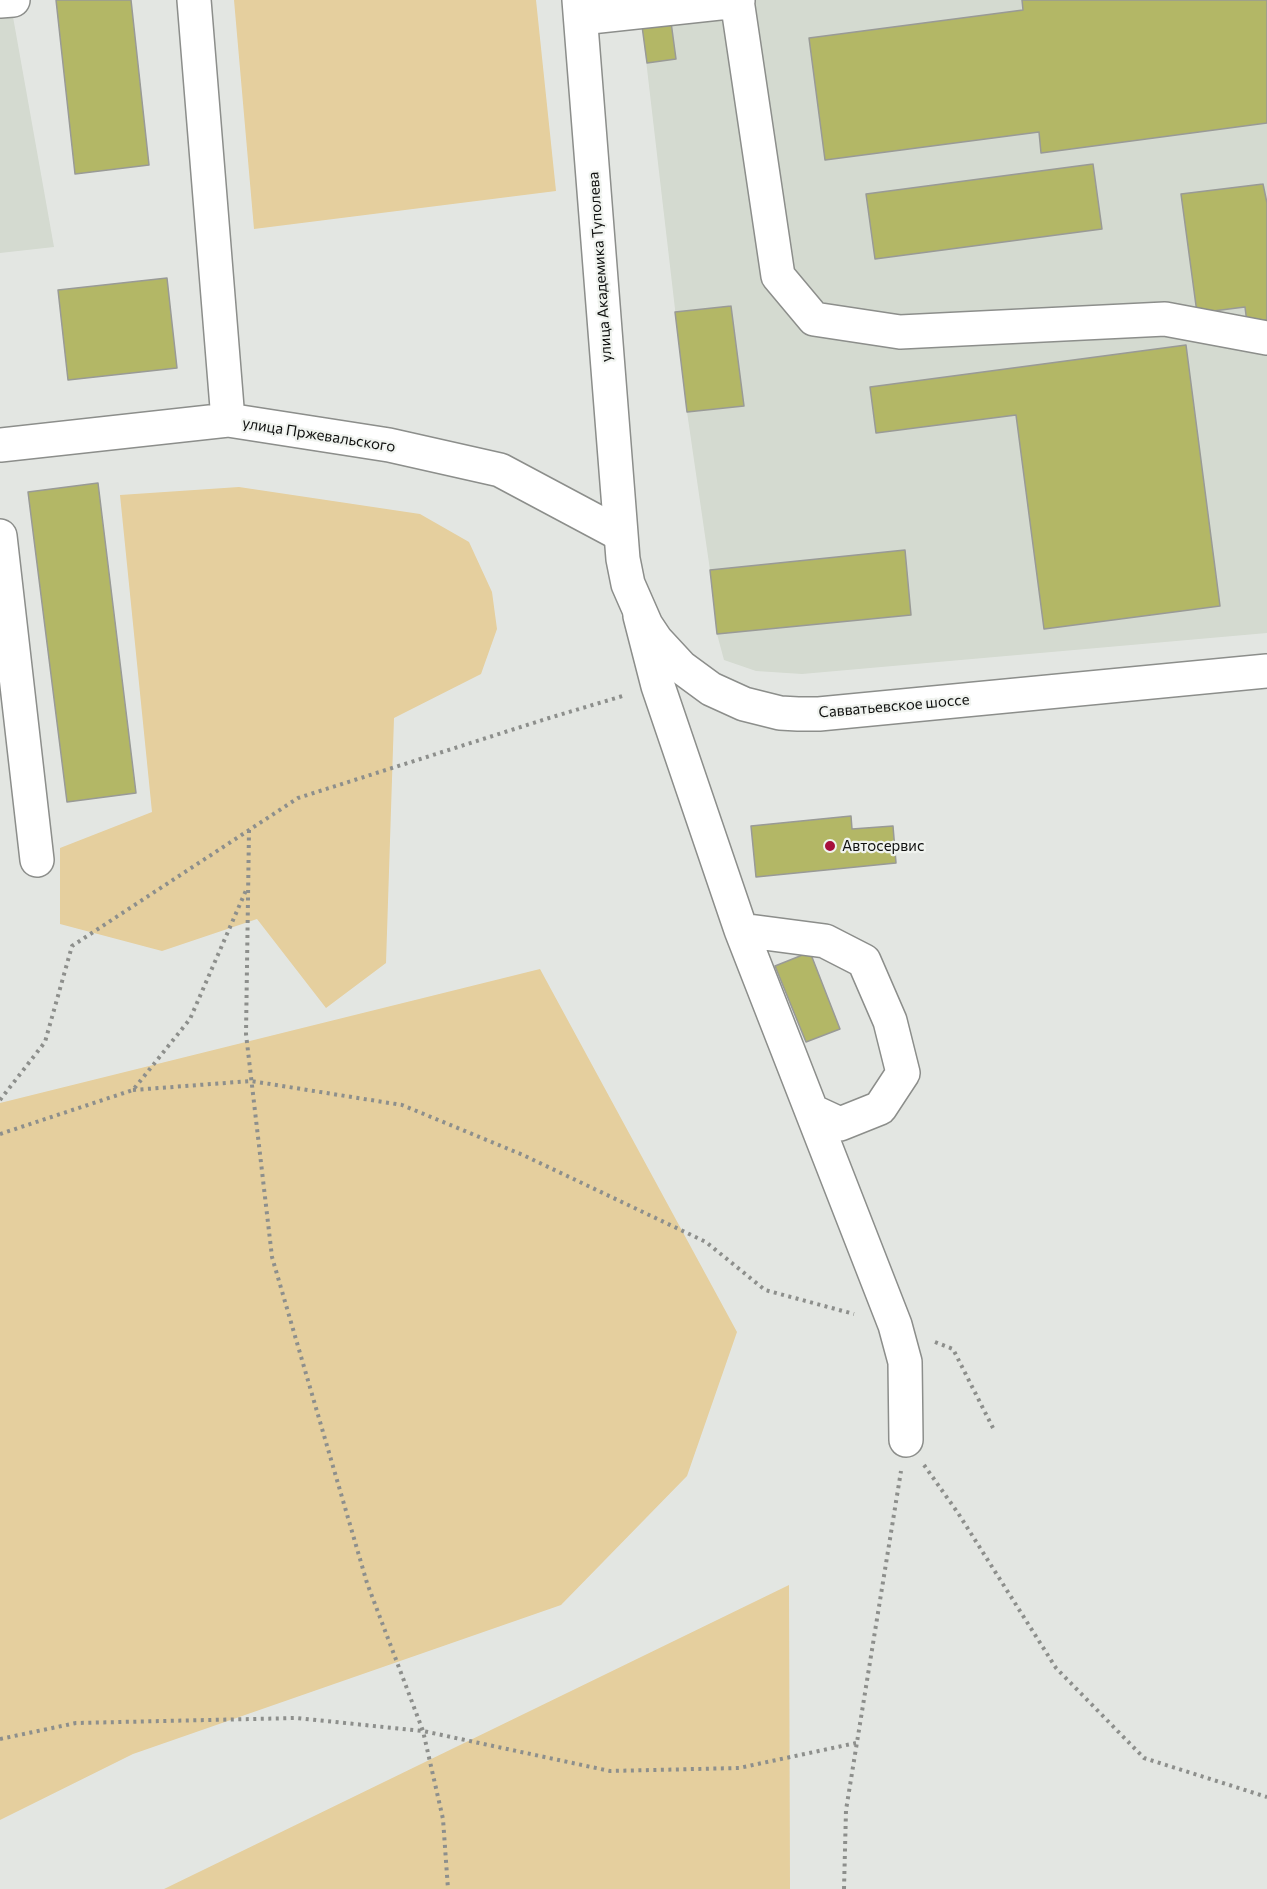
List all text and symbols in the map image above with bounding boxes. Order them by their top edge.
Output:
street label: улица Академика Туполева [584,171,616,363]
street label: улица Пржевальского [241,414,397,456]
street label: Савватьевское шоссе [818,690,970,722]
place label: Автосервис [842,837,924,855]
marker: Автосервис [823,839,837,853]

